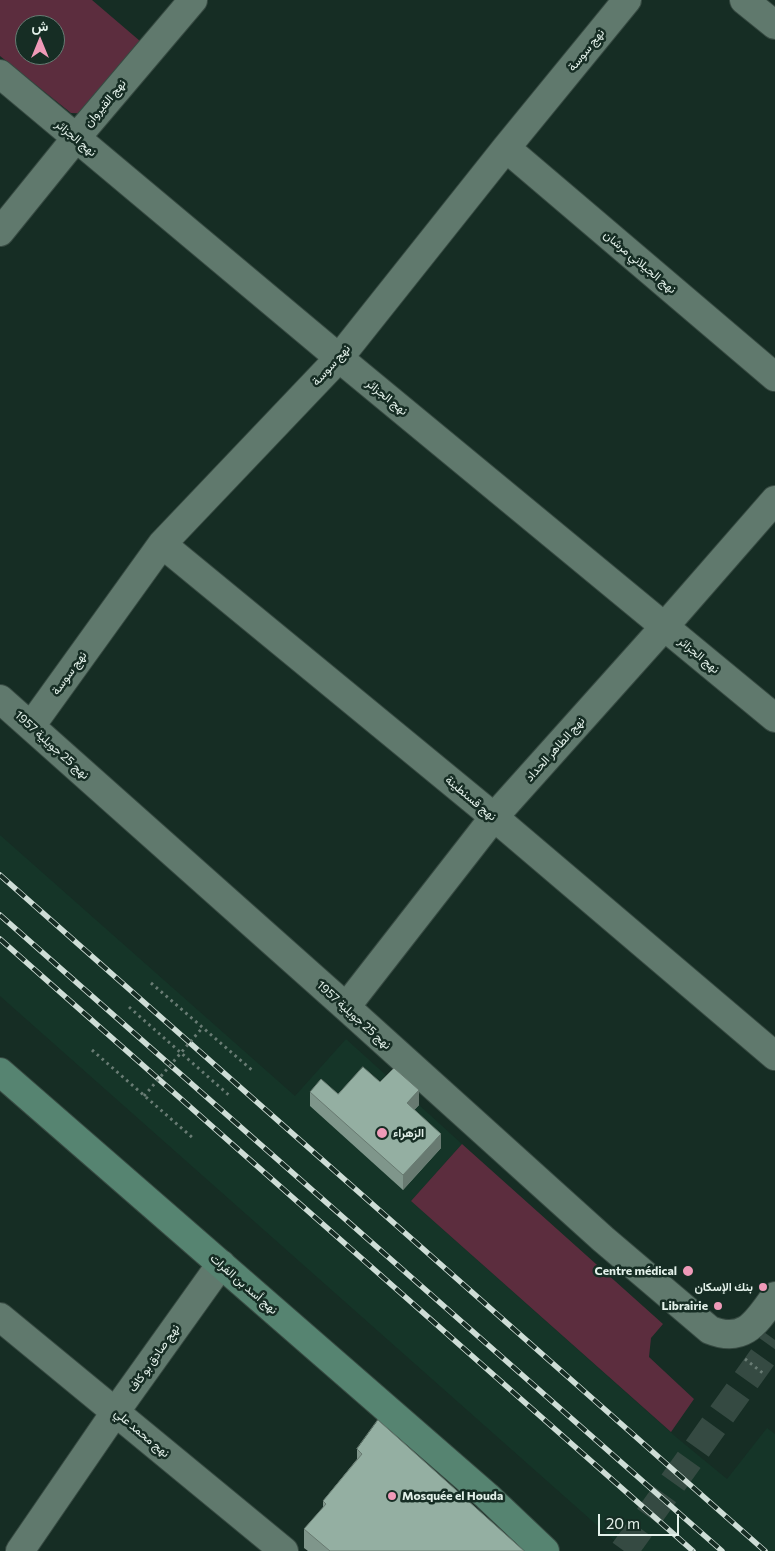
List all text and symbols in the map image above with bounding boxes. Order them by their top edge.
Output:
north arrow [15,15,65,65]
text: ش [32,17,48,34]
street label: نهج سوسة [565,26,607,74]
street label: نهج القيروان [81,76,129,130]
street label: نهج الجزائر [52,117,100,159]
street label: نهج الجيلاني مرشان [601,227,679,297]
street label: نهج سوسة [309,341,353,389]
street label: نهج الجزائر [363,376,411,418]
street label: نهج الجزائر [675,634,723,676]
street label: نهج سوسة [48,648,90,698]
street label: نهج 25 جويلية 1957 [12,708,92,782]
street label: نهج الطاهر الحداد [522,714,588,784]
street label: نهج قسنطينة [442,772,500,824]
street label: نهج 25 جويلية 1957 [314,978,394,1052]
marker: الزهراء [375,1126,389,1140]
place label: الزهراء [393,1126,424,1140]
street label: نهج أسد بن الفرات [207,1251,281,1317]
place label: Centre médical [595,1264,677,1278]
marker: Centre médical [681,1264,695,1278]
place label: بنك الإسكان [694,1280,753,1294]
marker: بنك الإسكان [757,1281,769,1293]
place label: Librairie [661,1299,708,1313]
marker: Librairie [712,1300,724,1312]
street label: نهج صادق بو كاف [125,1321,183,1395]
street label: نهج محمد علي [111,1406,173,1460]
place label: Mosquée el Houda [402,1489,503,1503]
marker: Mosquée el Houda [386,1490,398,1502]
scale bar [600,1504,681,1536]
text: 20 m [606,1514,640,1532]

